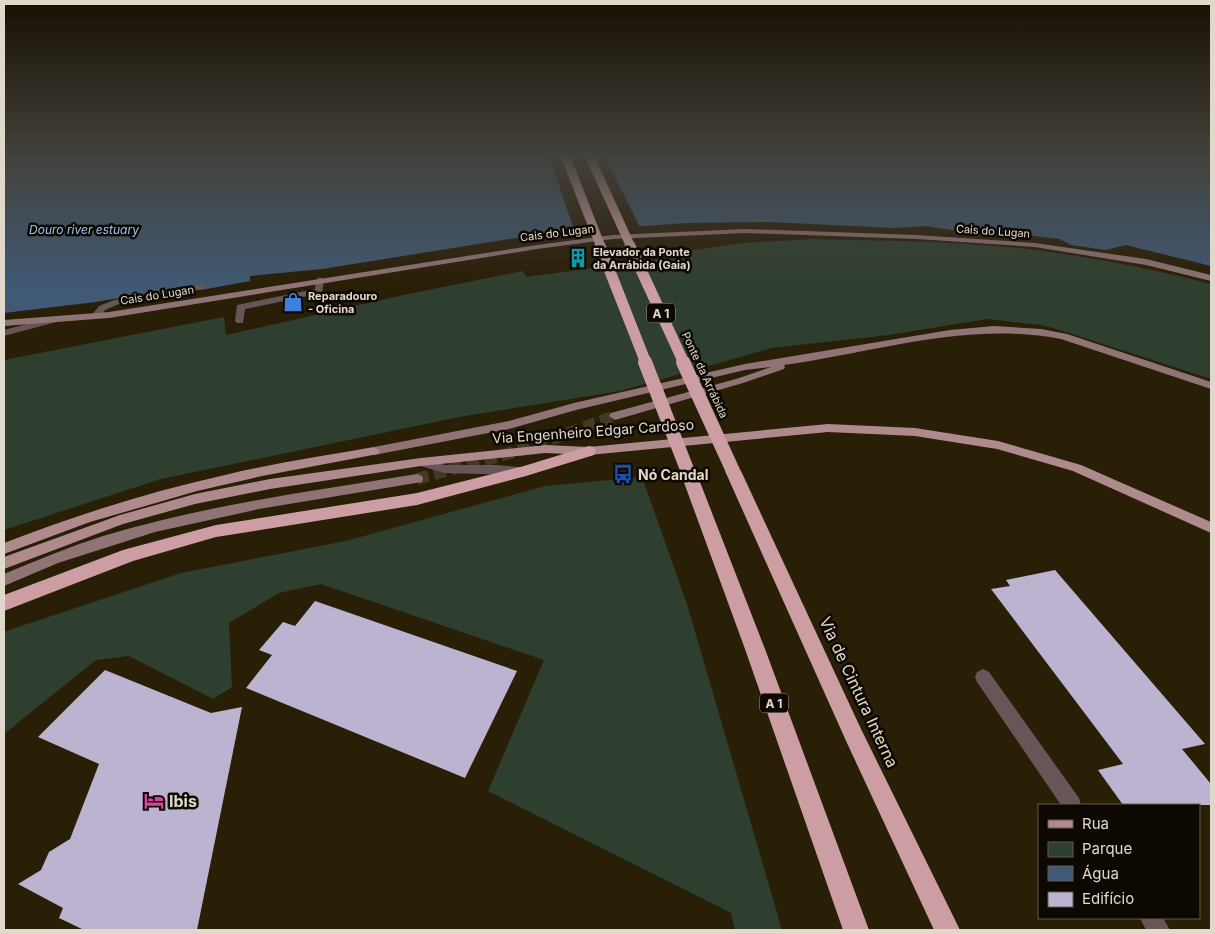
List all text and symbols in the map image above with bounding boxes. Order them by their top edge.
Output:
street label: Cais do Lugan [955,221,1031,241]
water label: Douro river estuary [29,222,139,237]
street label: Cais do Lugan [519,222,595,244]
place label: Elevador da Ponte da Arrábida (Gaia) [593,245,691,272]
building icon: Elevador da Ponte da Arrábida (Gaia) [567,247,589,269]
street label: Cais do Lugan [119,282,195,308]
place label: Reparadouro - Oficina [308,289,378,316]
shop icon: Reparadouro - Oficina [282,291,304,313]
road number: A 1 [647,304,675,322]
street label: Ponte da Arrábida [679,330,731,420]
street label: Via Engenheiro Edgar Cardoso [492,415,694,447]
bus stop icon: Nó Candal [612,463,634,485]
place label: Nó Candal [638,466,709,483]
street label: Via de Cintura Interna [815,613,903,771]
road number: A 1 [760,694,788,712]
hotel icon: Ibis [143,790,165,812]
place label: Ibis [169,791,197,811]
legend [1038,804,1200,919]
text: Rua [1082,814,1109,833]
text: Parque [1082,839,1132,858]
text: Água [1082,864,1119,883]
text: Edifício [1082,889,1134,908]

